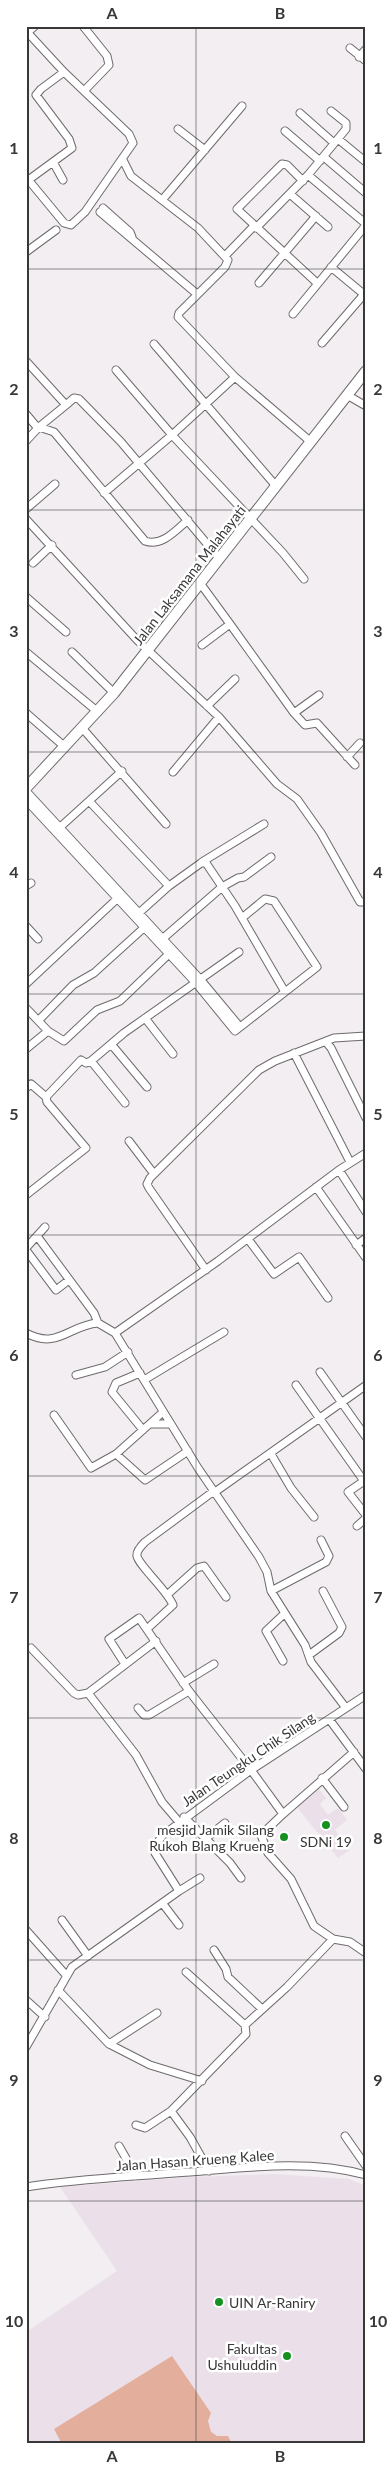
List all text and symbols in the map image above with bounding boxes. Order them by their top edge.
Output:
text: A [105,3,118,22]
text: B [275,3,285,22]
text: 1 [9,138,19,157]
text: 1 [373,138,383,157]
text: 2 [9,379,19,398]
text: 2 [373,379,383,398]
street label: Jalan Laksamana Malahayati [129,502,249,648]
text: 3 [9,621,19,640]
text: 3 [373,621,383,640]
text: 4 [9,862,19,881]
text: 4 [373,862,383,881]
text: 5 [9,1104,19,1123]
text: 5 [373,1104,383,1123]
text: 6 [9,1345,19,1364]
text: 6 [373,1345,383,1364]
text: 7 [9,1587,19,1606]
text: 7 [373,1587,383,1606]
street label: Jalan Teungku Chik Silang [178,1708,318,1810]
marker: SDNi 19 [320,1819,332,1831]
place label: mesjid Jamik Silang Rukoh Blang Krueng [149,1821,274,1854]
text: 8 [9,1828,19,1847]
text: 8 [373,1828,383,1847]
marker: mesjid Jamik Silang Rukoh Blang Krueng [278,1831,290,1843]
place label: SDNi 19 [300,1833,352,1850]
text: 9 [9,2070,19,2089]
text: 9 [373,2070,383,2089]
street label: Jalan Hasan Krueng Kalee [115,2146,275,2174]
place label: UIN Ar-Raniry [229,2294,316,2311]
marker: UIN Ar-Raniry [213,2296,225,2308]
text: 10 [5,2311,23,2330]
text: 10 [369,2311,387,2330]
place label: Fakultas Ushuluddin [207,2340,277,2373]
marker: Fakultas Ushuluddin [281,2350,293,2362]
text: A [105,2446,118,2465]
text: B [275,2446,285,2465]

